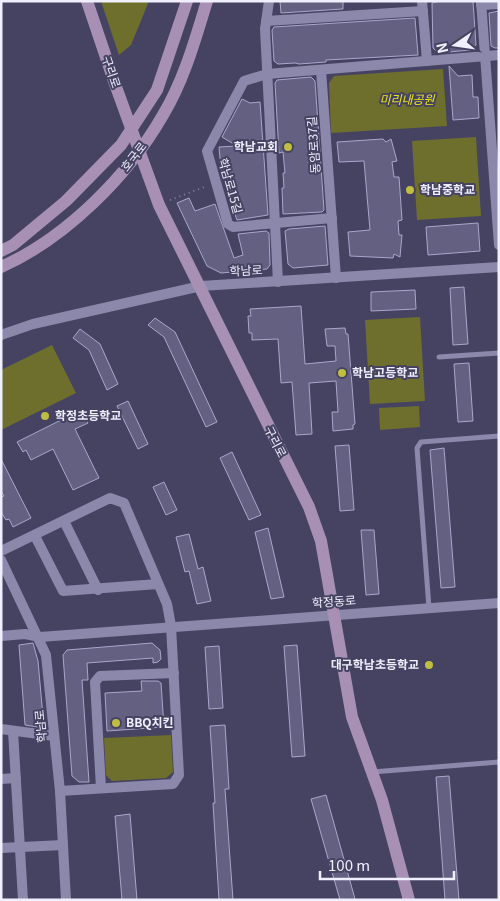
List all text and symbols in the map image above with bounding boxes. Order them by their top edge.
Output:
north arrow [430,20,480,70]
text: N [430,41,452,56]
street label: 구리로 [99,53,126,90]
park label: 미리내공원 [379,90,436,107]
street label: 동암로37길 [302,116,323,174]
place label: 학남교회 [234,137,278,154]
street label: 호국로 [116,138,150,174]
marker: 학남교회 [282,141,294,153]
street label: 학남로15길 [215,156,248,216]
place label: 학남중학교 [420,180,475,197]
marker: 학남중학교 [404,184,416,196]
street label: 학남로 [229,260,263,279]
place label: 학남고등학교 [352,363,418,380]
marker: 학남고등학교 [336,367,348,379]
place label: 학정초등학교 [55,406,121,423]
marker: 학정초등학교 [39,410,51,422]
street label: 구리로 [261,423,291,460]
street label: 학정동로 [311,590,357,611]
place label: 대구학남초등학교 [331,655,419,672]
marker: 대구학남초등학교 [423,659,435,671]
street label: 학남로 [30,709,49,743]
place label: BBQ치킨 [126,713,174,730]
marker: BBQ치킨 [110,717,122,729]
scale bar [320,848,454,880]
text: 100 m [328,854,370,875]

